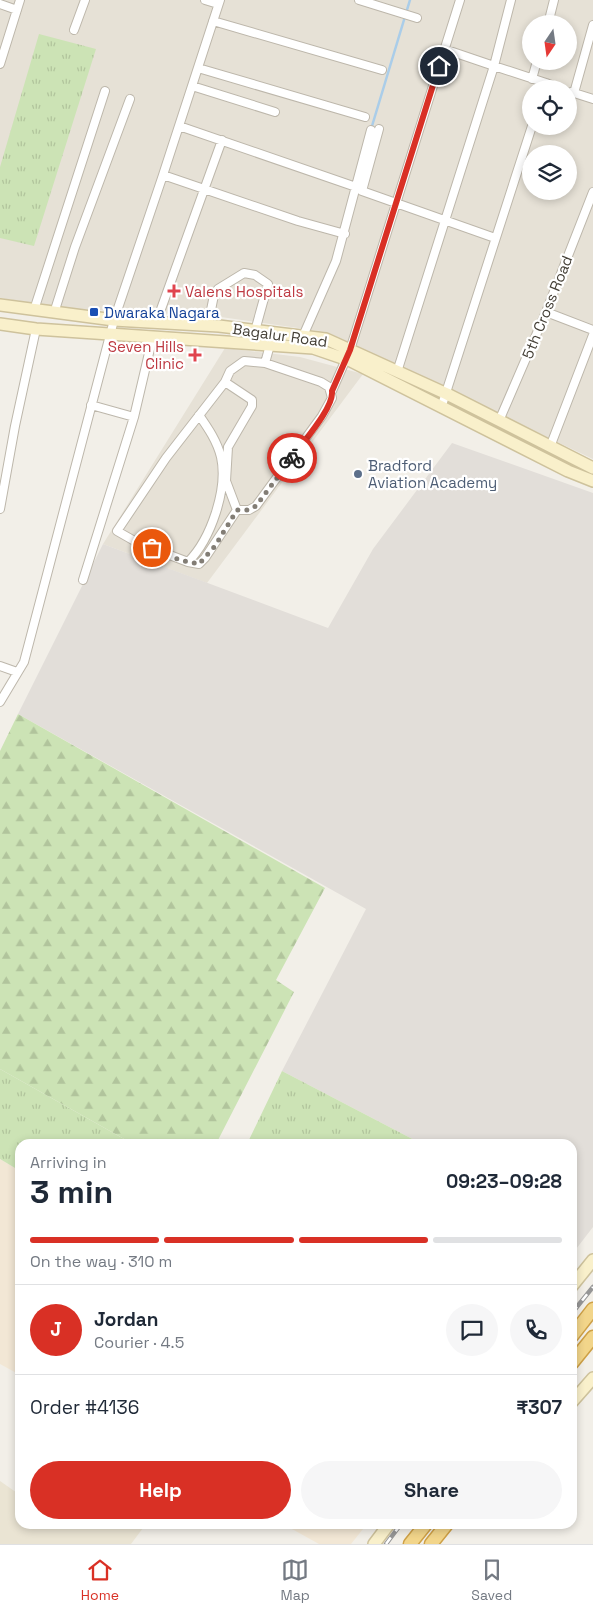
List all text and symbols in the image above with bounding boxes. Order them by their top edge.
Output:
north arrow [522,15,578,70]
map controls [522,15,577,200]
pin [418,45,460,87]
icon: home [425,52,453,80]
button: locate [522,80,577,135]
button: layers [522,145,577,200]
street label: 5th Cross Road [518,253,576,361]
place label: Valens Hospitals [185,282,303,301]
marker: Valens Hospitals [167,284,181,298]
place label: Dwaraka Nagara [104,303,220,322]
marker: Dwaraka Nagara [88,306,100,318]
street label: Bagalur Road [231,319,329,351]
place label: Seven Hills Clinic [108,337,184,373]
marker: Seven Hills Clinic [188,348,202,362]
courier [267,433,317,483]
icon: bike [278,444,306,472]
place label: Bradford Aviation Academy [368,456,497,492]
marker: Bradford Aviation Academy [352,468,364,480]
pin [131,527,173,569]
icon: bag [138,534,166,562]
text: Arriving in [30,1152,107,1173]
text: 09:23–09:28 [446,1169,562,1194]
text: 3 min [30,1172,113,1212]
text: On the way · 310 m [30,1251,172,1272]
button: chat [446,1304,498,1356]
button: phone [510,1304,562,1356]
text: Jordan [94,1307,159,1332]
text: J [50,1317,62,1342]
text: Courier · 4.5 [94,1332,184,1353]
text: Order #4136 [30,1395,139,1420]
text: ₹307 [516,1395,562,1420]
button: Help [30,1461,291,1519]
button: Share [301,1461,562,1519]
tab: Home [81,1556,119,1604]
tab: Map [281,1556,310,1604]
tab: Saved [471,1556,512,1604]

